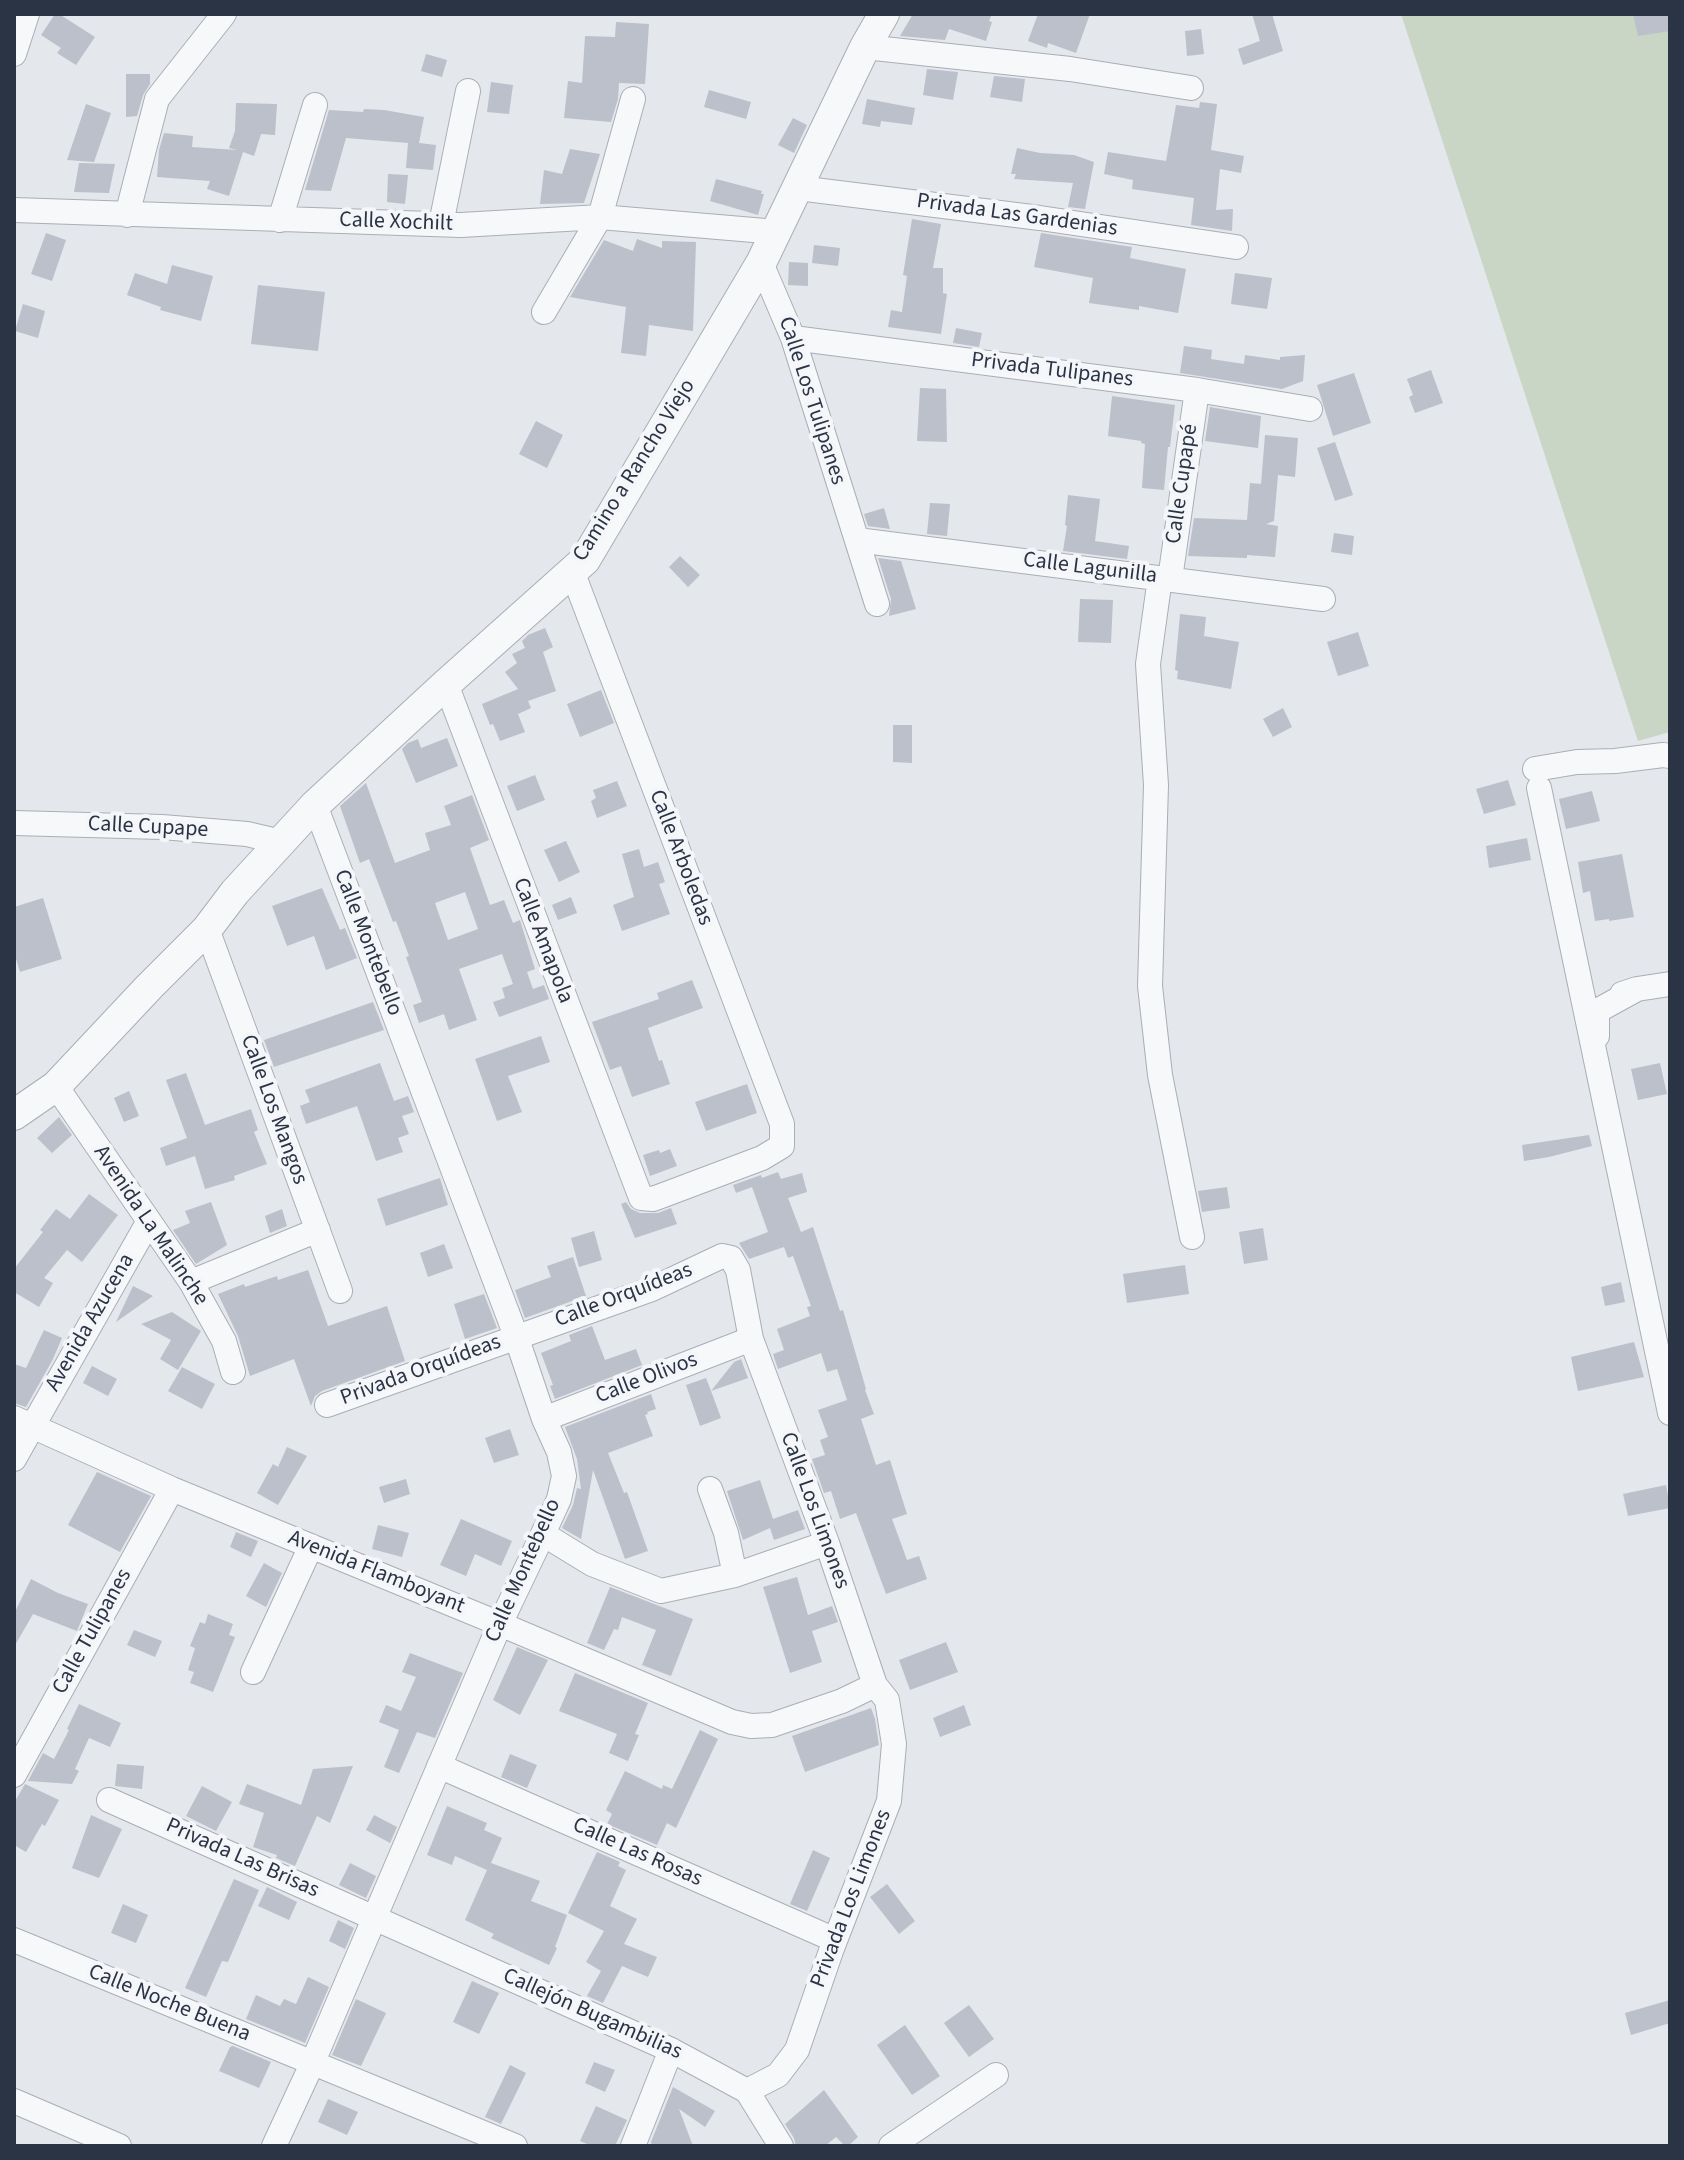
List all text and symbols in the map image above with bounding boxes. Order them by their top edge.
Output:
street label: Privada Las Gardenias [915,189,1119,243]
street label: Calle Xochilt [339,208,453,238]
street label: Calle Los Tulipanes [771,314,851,488]
street label: Privada Tulipanes [969,348,1135,394]
street label: Camino a Rancho Viejo [568,375,702,567]
street label: Calle Cupapé [1162,422,1204,546]
street label: Calle Lagunilla [1022,548,1158,590]
street label: Calle Arboledas [642,787,718,929]
street label: Calle Cupape [87,812,209,844]
street label: Calle Montebello [327,866,407,1020]
street label: Calle Amapola [506,875,578,1007]
street label: Calle Los Mangos [234,1032,312,1188]
street label: Avenida La Malinche [87,1141,213,1311]
street label: Avenida Azucena [41,1249,141,1397]
street label: Calle Orquídeas [552,1258,696,1334]
street label: Privada Orquídeas [337,1330,505,1412]
street label: Calle Olivos [592,1347,702,1411]
street label: Calle Los Limones [773,1429,855,1593]
street label: Calle Montebello [481,1495,567,1647]
street label: Avenida Flamboyant [284,1526,468,1620]
street label: Calle Tulipanes [48,1565,138,1699]
street label: Privada Los Limones [806,1806,898,1992]
street label: Privada Las Brisas [161,1813,323,1905]
street label: Calle Las Rosas [568,1813,706,1893]
street label: Calle Noche Buena [84,1959,254,2049]
street label: Callejón Bugambilias [498,1964,686,2066]

